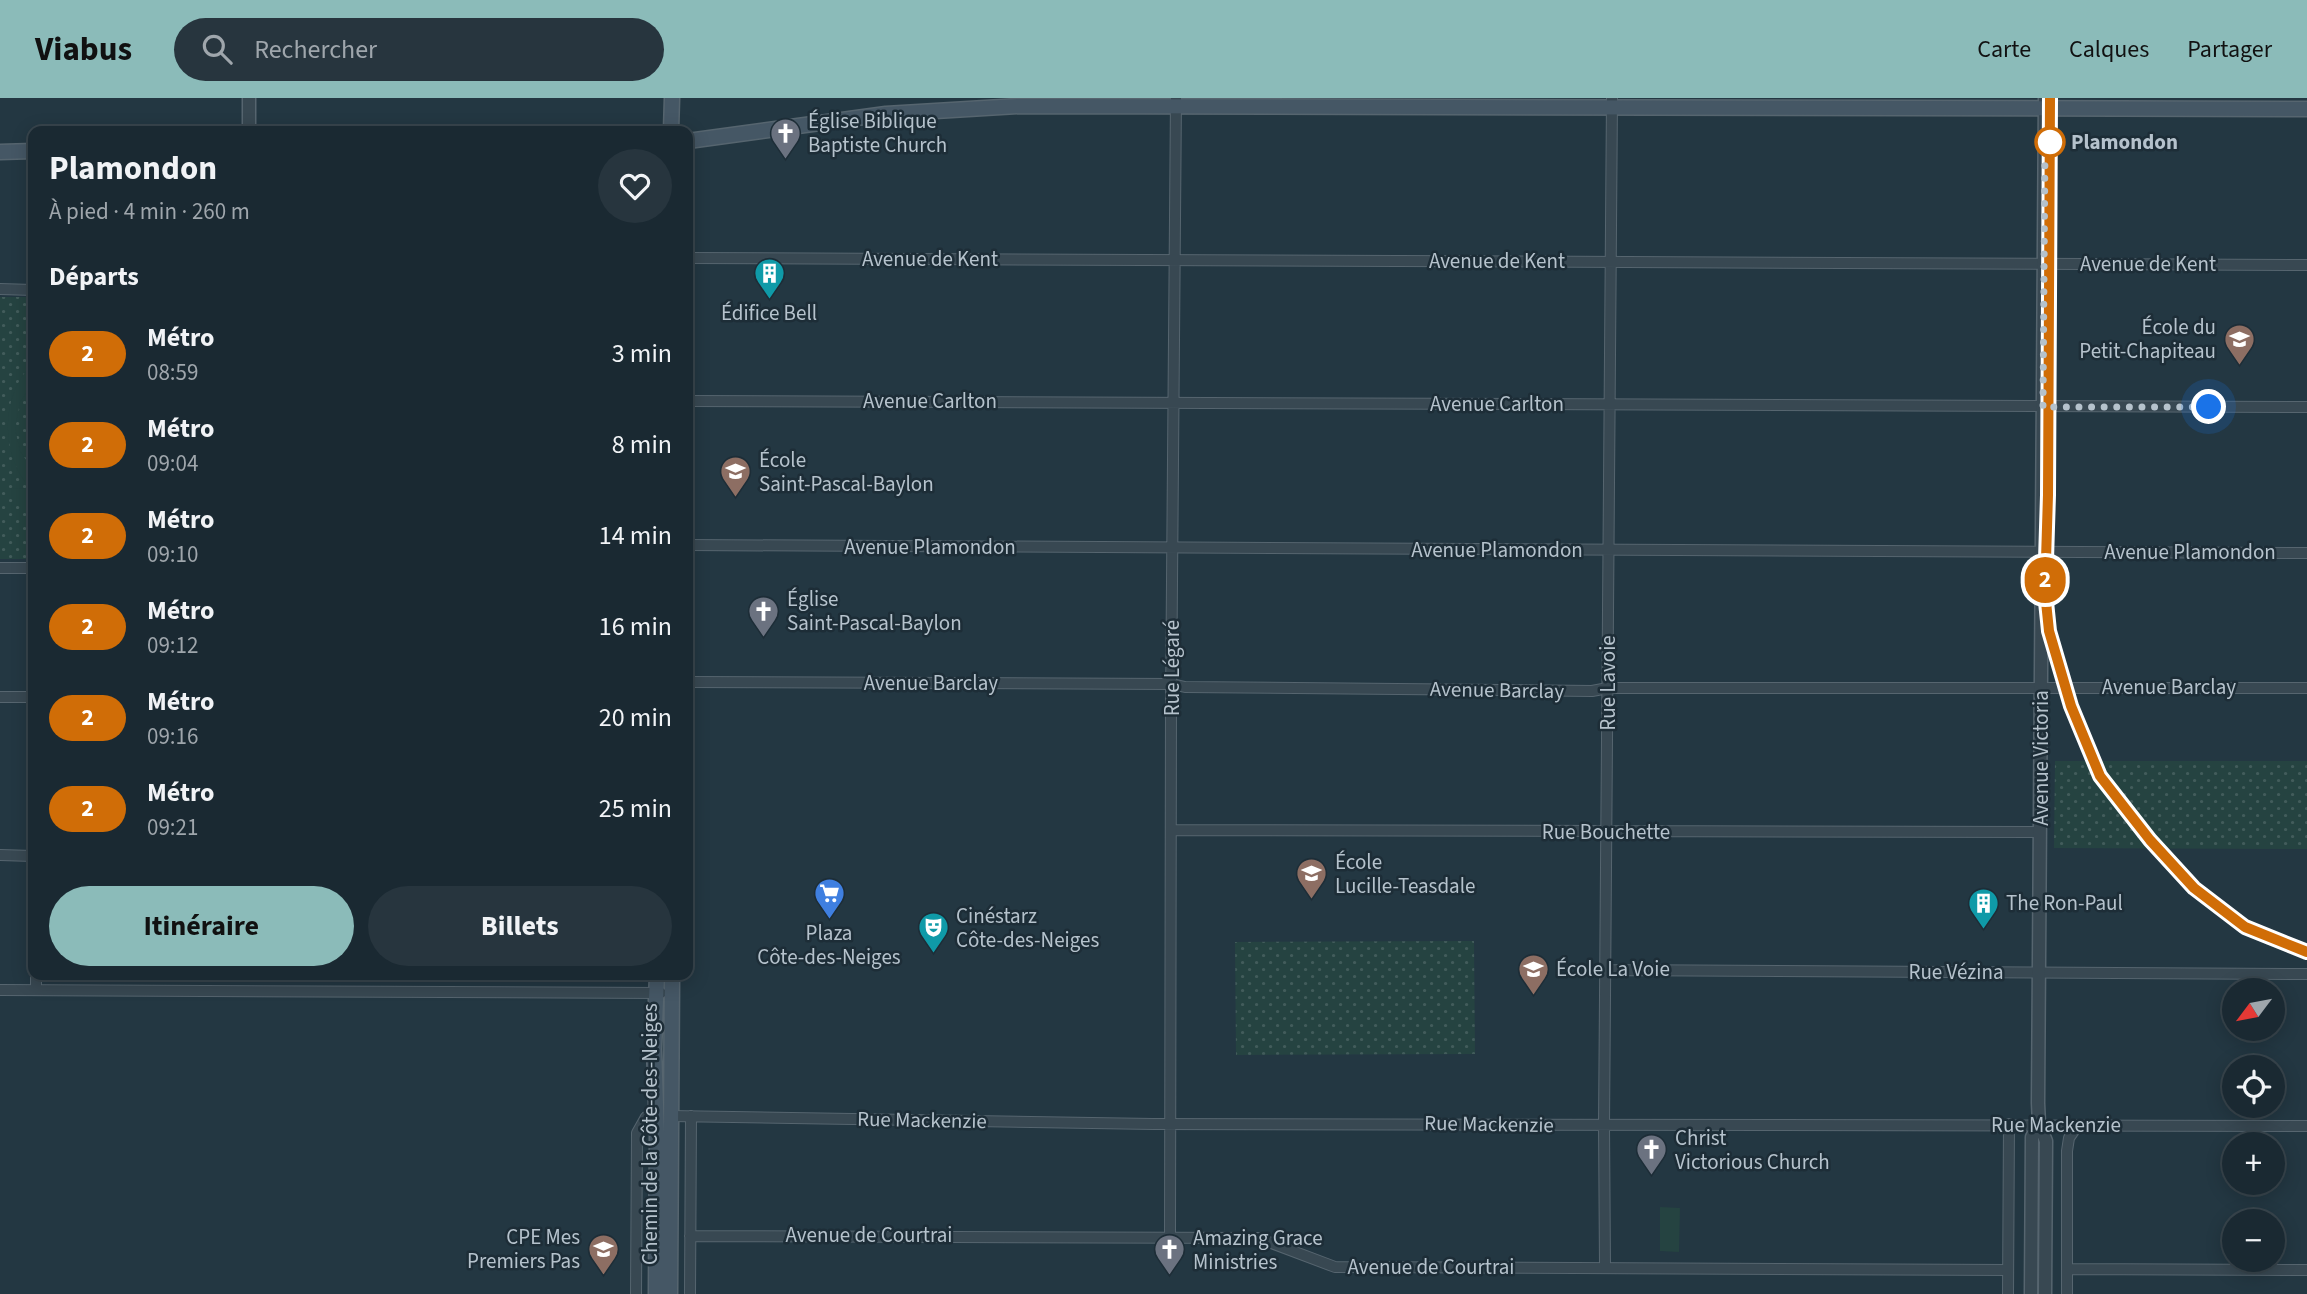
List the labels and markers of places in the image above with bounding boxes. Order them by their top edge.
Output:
place label: Église Biblique Baptiste Church [808,106,947,160]
church icon: Église Biblique Baptiste Church [768,116,802,160]
marker: Plamondon [2035,127,2065,157]
place label: Plamondon [2071,127,2178,157]
building icon: Édifice Bell [752,256,786,300]
place label: Édifice Bell [721,298,817,328]
place label: École du Petit-Chapiteau [2079,312,2216,366]
school or university icon: École du Petit-Chapiteau [2222,322,2256,366]
place label: École Saint-Pascal-Baylon [759,445,934,499]
school or university icon: École Saint-Pascal-Baylon [719,455,753,499]
place label: Église Saint-Pascal-Baylon [787,584,962,638]
church icon: Église Saint-Pascal-Baylon [747,594,781,638]
place label: École Lucille-Teasdale [1335,847,1475,901]
school or university icon: École Lucille-Teasdale [1295,857,1329,901]
supermarket icon: Plaza Côte-des-Neiges [812,876,846,920]
building icon: The Ron-Paul [1966,886,2000,930]
place label: The Ron-Paul [2006,888,2123,918]
place label: Cinéstarz Côte-des-Neiges [956,901,1099,955]
theatre icon: Cinéstarz Côte-des-Neiges [916,911,950,955]
place label: Plaza Côte-des-Neiges [757,918,901,972]
school or university icon: École La Voie [1516,952,1550,996]
place label: École La Voie [1556,954,1670,984]
place label: Christ Victorious Church [1675,1123,1830,1177]
church icon: Christ Victorious Church [1635,1133,1669,1177]
place label: CPE Mes Premiers Pas [467,1222,580,1276]
place label: Amazing Grace Ministries [1193,1223,1323,1277]
school or university icon: CPE Mes Premiers Pas [586,1232,620,1276]
church icon: Amazing Grace Ministries [1153,1233,1187,1277]

